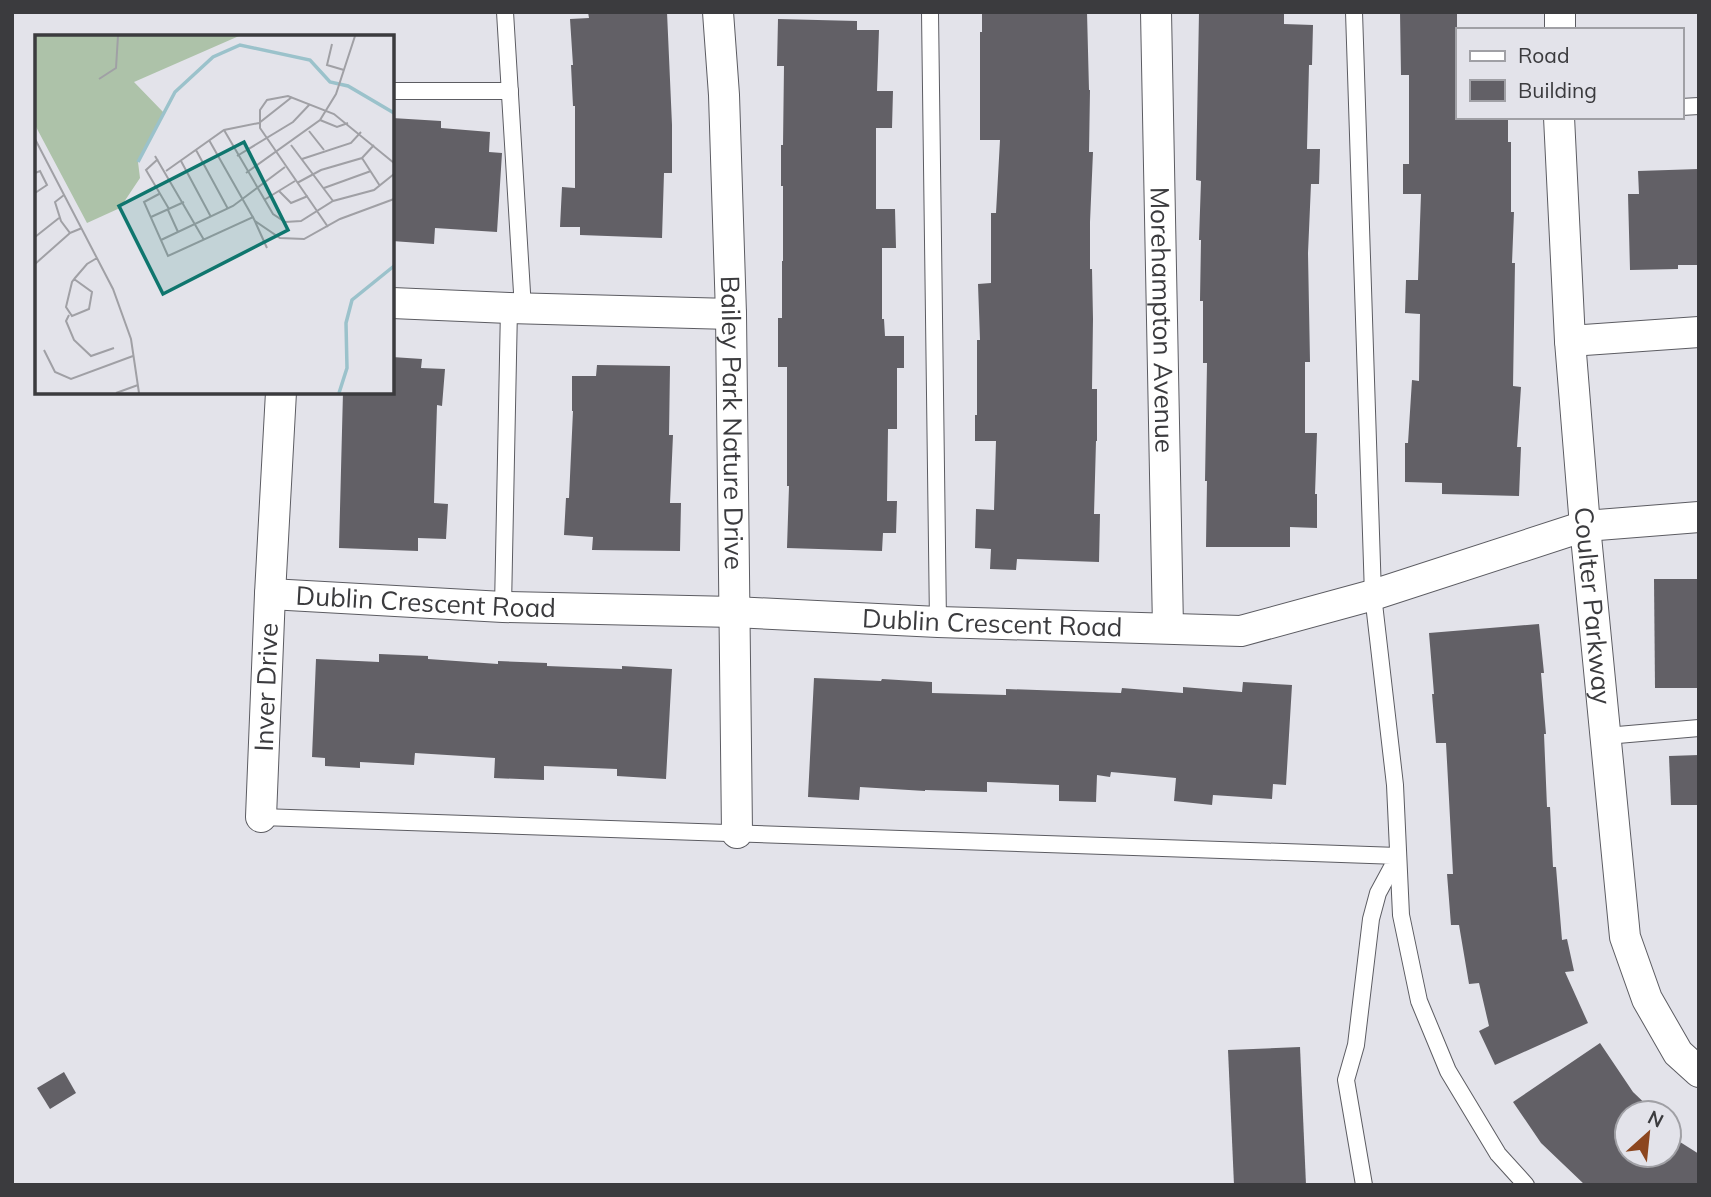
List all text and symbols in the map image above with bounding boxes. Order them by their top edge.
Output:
legend [1456,28,1683,119]
inset map [35,35,394,394]
text: Road [1518,42,1569,68]
text: Building [1518,77,1597,103]
street label: Morehampton Avenue [1143,186,1182,453]
street label: Bailey Park Nature Drive [714,275,751,570]
street label: Coulter Parkway [1568,506,1619,706]
street label: Dublin Crescent Road [295,578,556,624]
street label: Dublin Crescent Road [861,601,1123,643]
street label: Inver Drive [247,622,285,752]
north arrow [1613,1099,1683,1169]
text: N [1644,1105,1668,1133]

